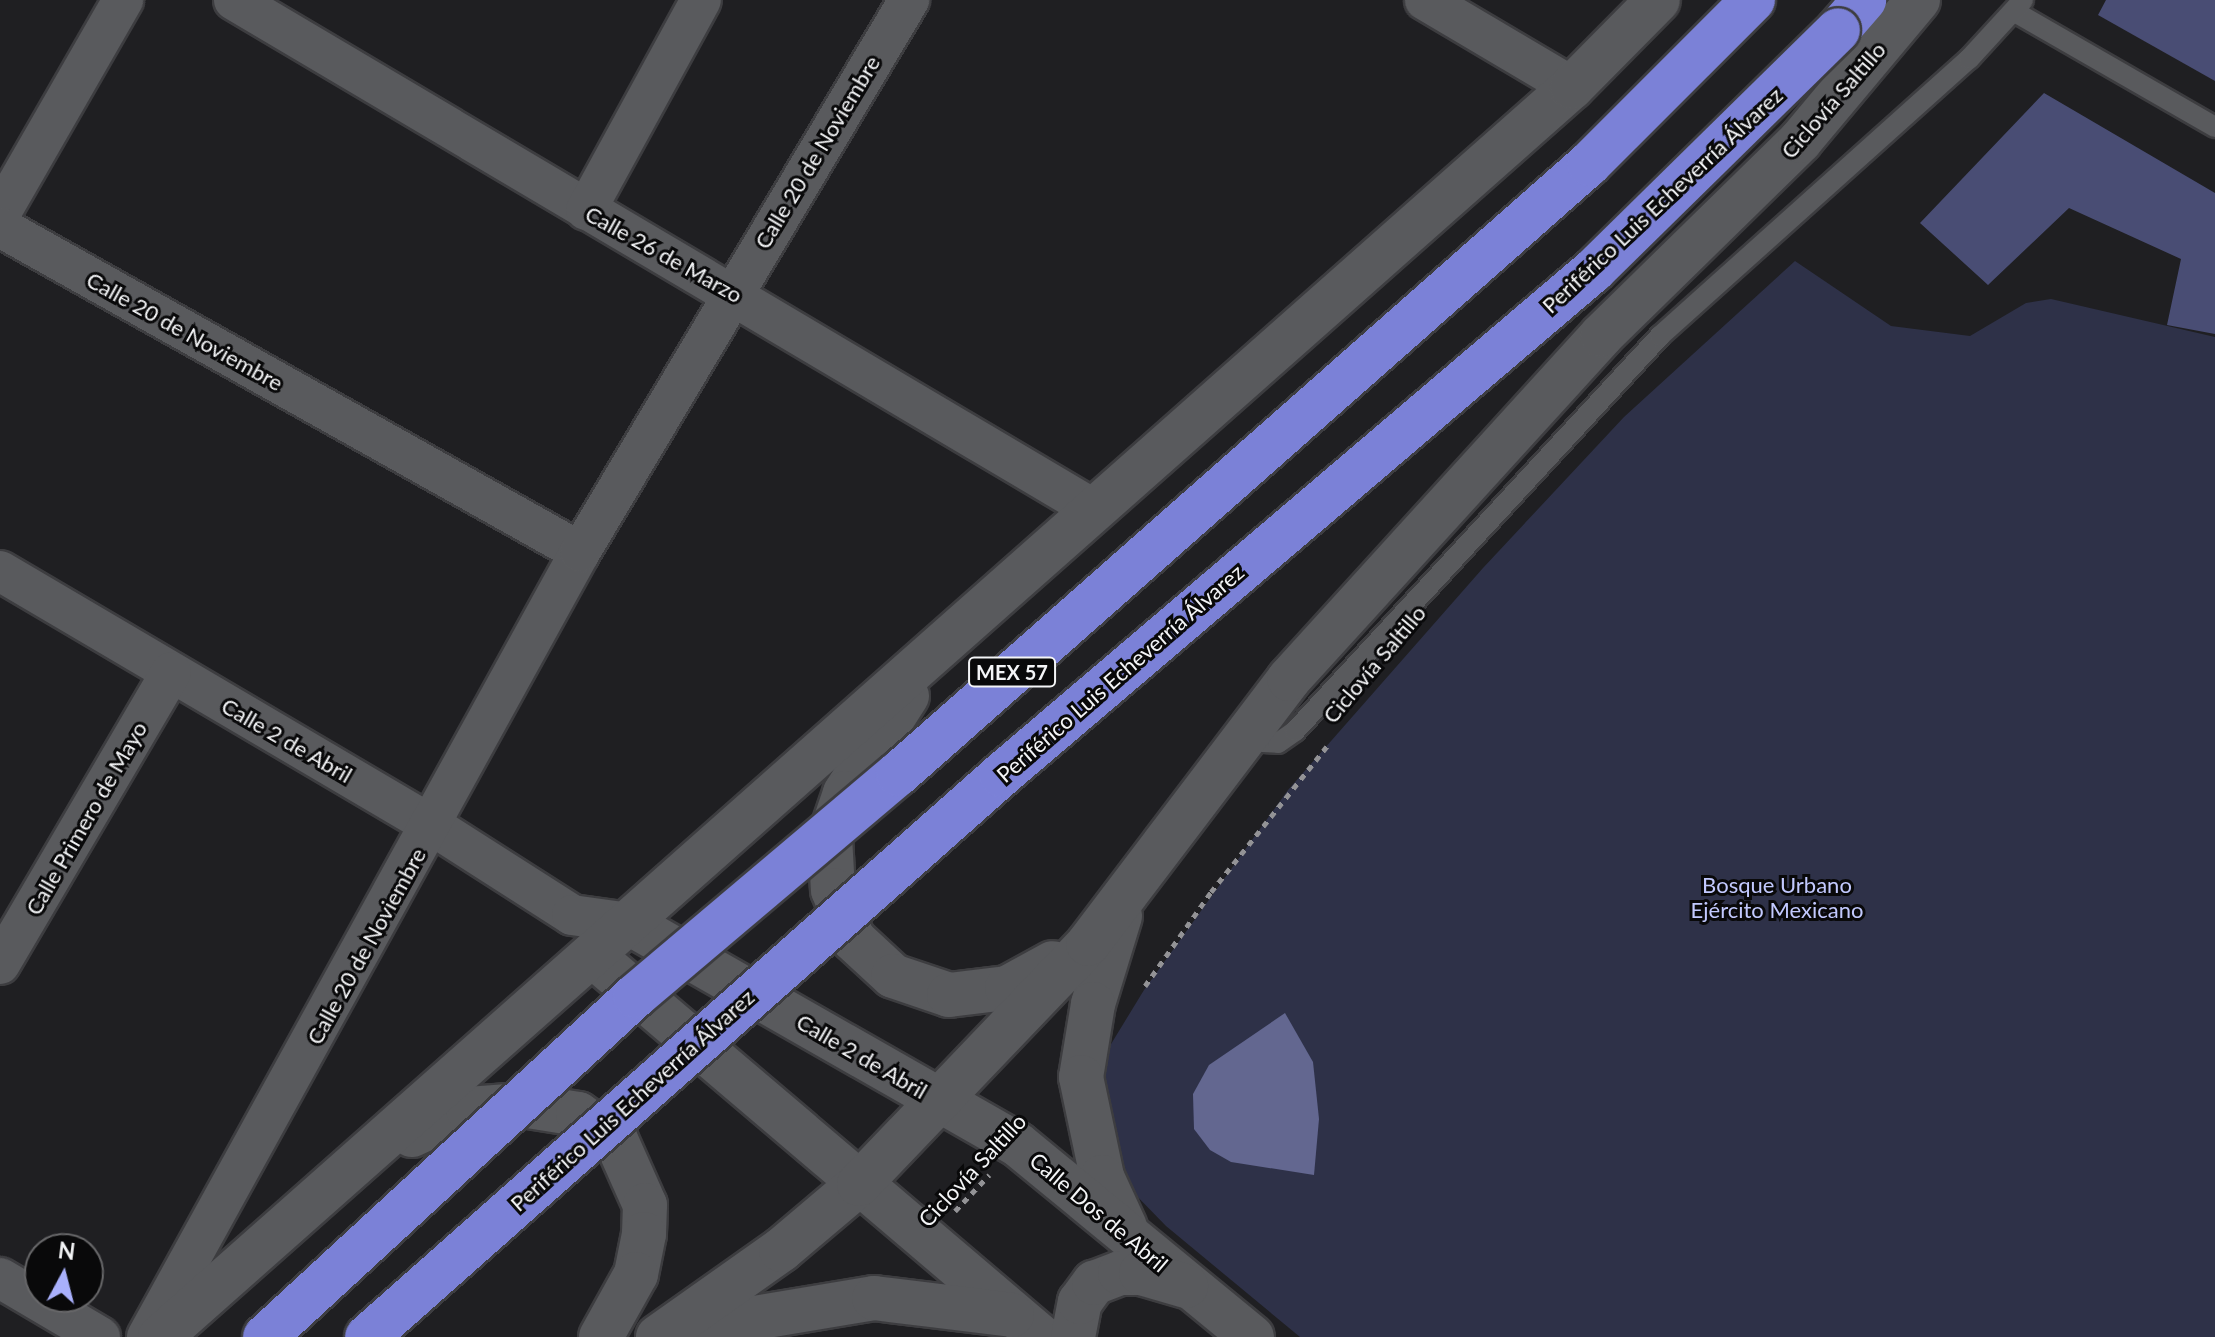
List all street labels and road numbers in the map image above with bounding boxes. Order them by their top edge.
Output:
street label: Ciclovía Saltillo [1775,36,1891,164]
street label: Calle 20 de Noviembre [749,51,885,253]
street label: Periférico Luis Echeverría Álvarez [1536,81,1788,319]
street label: Calle 26 de Marzo [581,200,747,308]
street label: Calle 20 de Noviembre [82,266,288,396]
street label: Periférico Luis Echeverría Álvarez [991,558,1249,788]
street label: Ciclovía Saltillo [1317,600,1431,728]
road number: MEX 57 [968,656,1056,688]
street label: Calle 2 de Abril [217,692,357,788]
street label: Calle Primero de Mayo [20,717,152,919]
street label: Calle 20 de Noviembre [301,843,431,1049]
street label: Periférico Luis Echeverría Álvarez [504,983,760,1217]
street label: Calle 2 de Abril [792,1008,932,1104]
street label: Ciclovía Saltillo [913,1108,1031,1232]
street label: Calle Dos de Abril [1024,1146,1174,1278]

